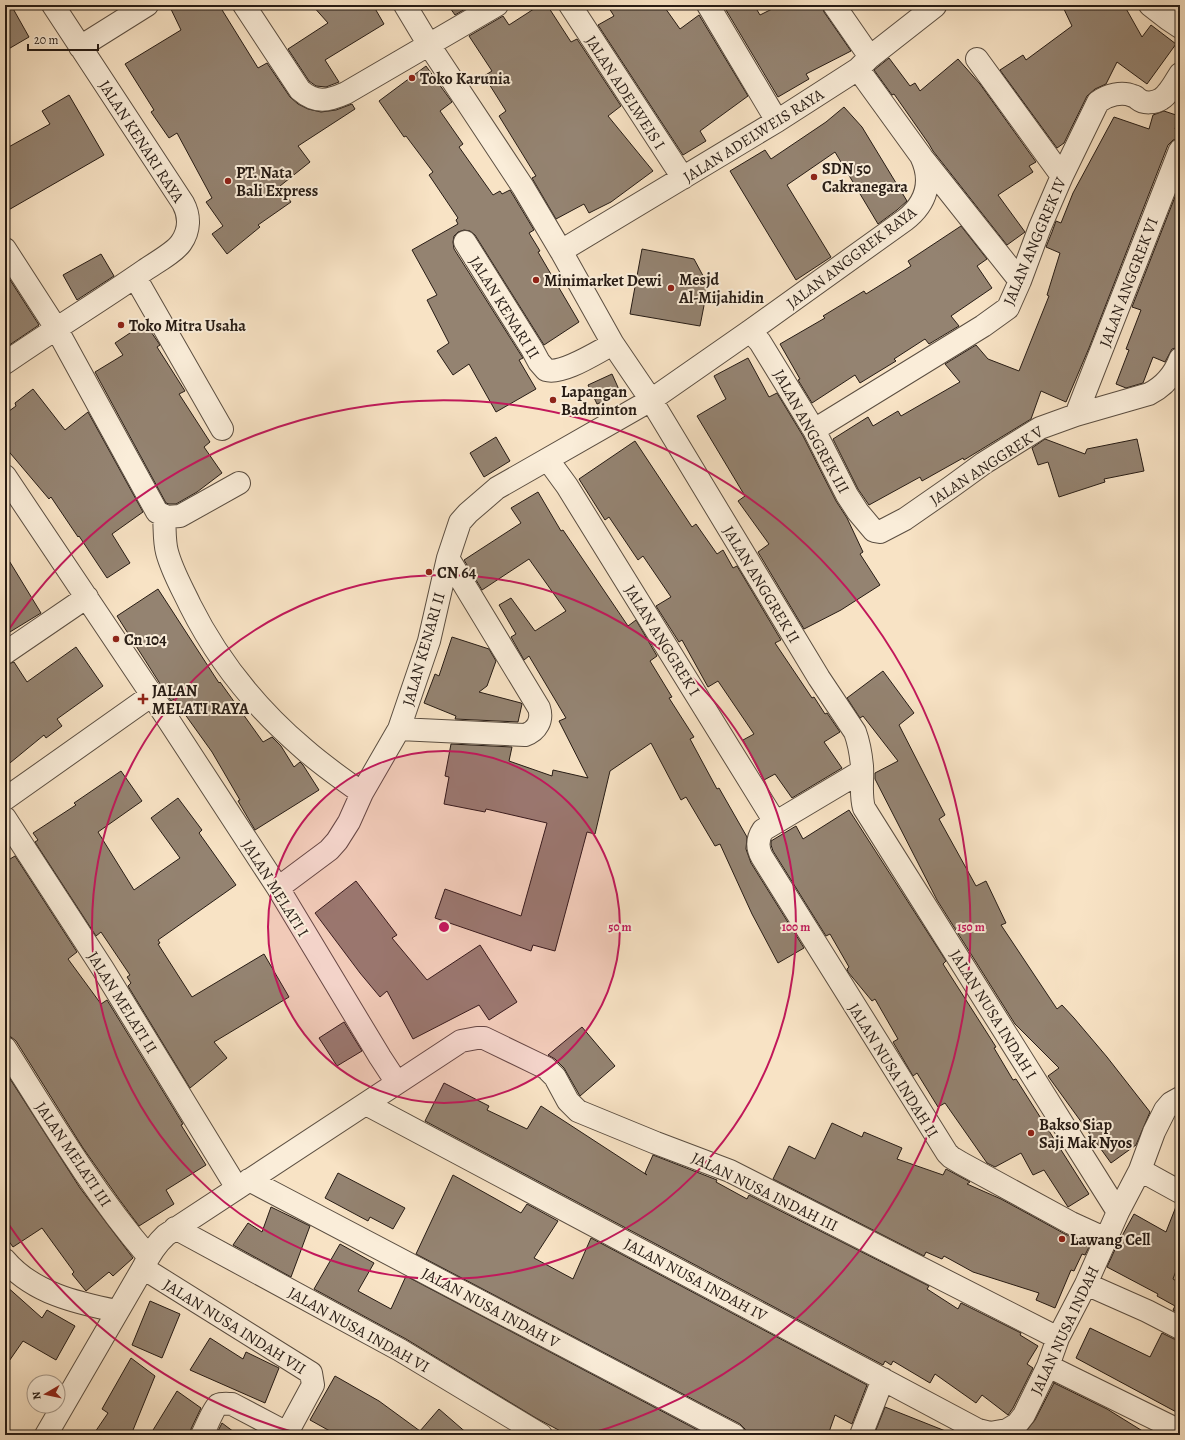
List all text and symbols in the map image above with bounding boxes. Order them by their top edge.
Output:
scale bar [28,26,98,52]
street label: JALAN ADELWEIS I [580,31,670,154]
text: 20 m [34,32,58,48]
place label: Toko Karunia [420,68,511,90]
marker: Toko Karunia [407,73,417,83]
street label: JALAN KENARI RAYA [93,76,189,207]
street label: JALAN ADELWEIS RAYA [679,83,829,188]
place label: SDN 50 Cakranegara [822,158,908,198]
place label: PT. Nata Bali Express [236,162,318,202]
marker: SDN 50 Cakranegara [809,172,819,182]
street label: JALAN ANGGREK IV [998,174,1072,309]
marker: PT. Nata Bali Express [223,176,233,186]
street label: JALAN ANGGREK RAYA [782,201,922,314]
street label: JALAN ANGGREK VI [1094,214,1164,350]
street label: JALAN KENARI II [464,252,545,363]
place label: Mesjd Al-Mijahidin [678,269,764,309]
place label: Minimarket Dewi [544,270,662,292]
marker: Minimarket Dewi [531,275,541,285]
marker: Mesjd Al-Mijahidin [666,283,676,293]
place label: Toko Mitra Usaha [129,315,246,337]
marker: Toko Mitra Usaha [116,320,126,330]
street label: JALAN ANGGREK III [768,365,854,498]
place label: Lapangan Badminton [561,381,637,421]
marker: Lapangan Badminton [548,395,558,405]
street label: JALAN ANGGREK V [925,421,1048,511]
street label: JALAN ANGGREK II [717,522,805,647]
place label: CN 64 [437,562,477,584]
marker: CN 64 [424,567,434,577]
street label: JALAN ANGGREK I [619,581,705,700]
street label: JALAN KENARI II [397,590,451,709]
place label: Cn 104 [124,629,167,651]
marker: Cn 104 [111,634,121,644]
place label: JALAN MELATI RAYA [152,680,250,720]
marker: JALAN MELATI RAYA [137,693,149,705]
street label: JALAN MELATI I [236,836,314,941]
text: 50 m [608,919,632,935]
text: 100 m [782,919,810,935]
text: 150 m [957,919,985,935]
centre of rings [437,920,451,934]
street label: JALAN NUSA INDAH I [944,945,1042,1084]
street label: JALAN MELATI II [82,947,162,1058]
street label: JALAN NUSA INDAH II [843,999,944,1142]
street label: JALAN MELATI III [30,1098,117,1211]
place label: Bakso Siap Saji Mak Nyos [1039,1114,1132,1154]
marker: Bakso Siap Saji Mak Nyos [1026,1128,1036,1138]
street label: JALAN NUSA INDAH III [688,1147,842,1237]
place label: Lawang Cell [1070,1229,1151,1251]
street label: JALAN NUSA INDAH IV [620,1233,771,1327]
marker: Lawang Cell [1057,1234,1067,1244]
street label: JALAN NUSA INDAH V [418,1262,563,1354]
street label: JALAN NUSA INDAH [1025,1262,1104,1399]
street label: JALAN NUSA INDAH VII [159,1274,310,1380]
street label: JALAN NUSA INDAH VI [284,1282,433,1378]
north arrow [26,1374,66,1414]
text: N [29,1390,45,1401]

